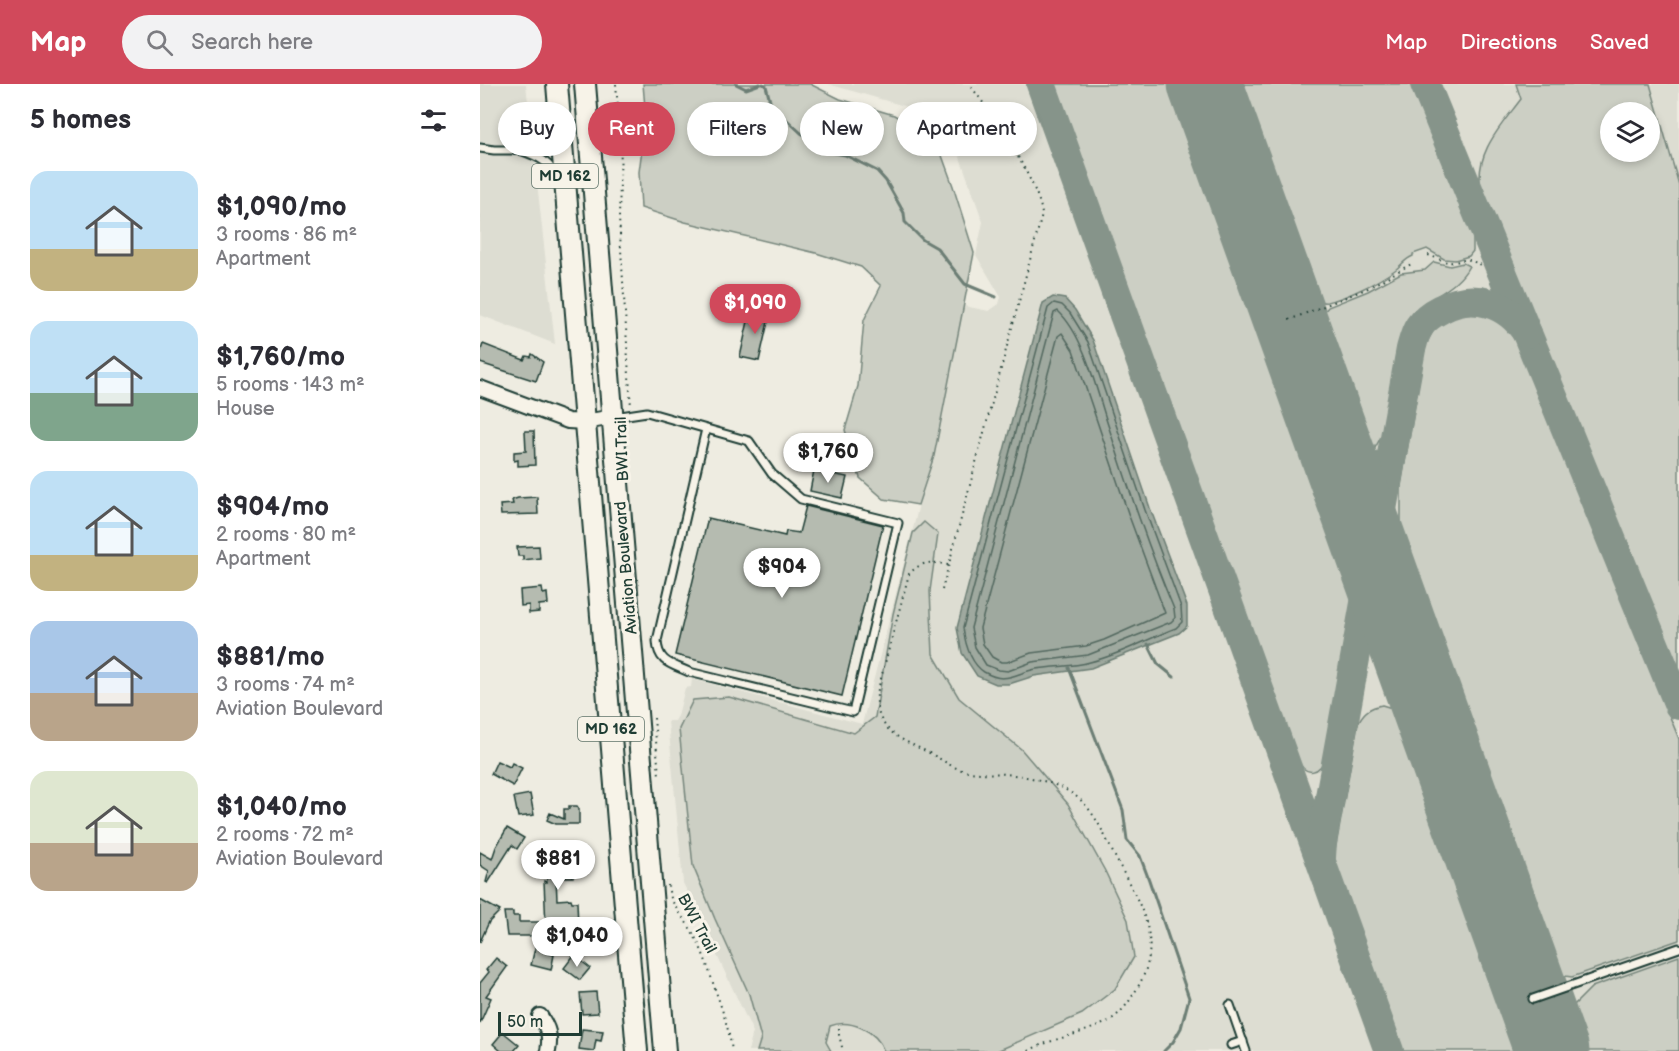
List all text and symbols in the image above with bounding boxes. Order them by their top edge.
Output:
search box [122,15,542,69]
text: Map [30,26,86,59]
icon: search [143,26,176,59]
text: Search here [191,29,313,56]
text: Map [1385,30,1428,55]
text: Directions [1461,30,1557,55]
text: Saved [1590,30,1649,55]
chip: Buy [498,102,576,156]
chip: Rent [588,102,675,156]
chip: Filters [687,102,788,156]
chip: New [800,102,884,156]
chip: Apartment [896,102,1037,156]
map controls [1600,102,1660,162]
button: layers [1600,102,1660,162]
icon: filters [417,104,450,137]
text: 5 homes [30,105,131,136]
road number: MD 162 [532,164,598,188]
text: $1,090/mo [216,192,347,223]
icon: home [78,195,150,267]
text: 3 rooms · 86 m² [216,223,357,247]
text: Apartment [216,247,311,271]
pin: $1,090 [706,284,804,335]
text: $1,090 [724,291,786,315]
text: $1,760/mo [216,342,345,373]
icon: home [78,345,150,417]
text: 5 rooms · 143 m² [216,373,365,397]
text: House [216,397,275,421]
street label: BWI Trail [612,416,633,482]
pin: $1,760 [779,433,877,484]
text: $1,760 [797,440,859,464]
text: $904/mo [216,492,329,523]
icon: home [78,495,150,567]
street label: Aviation Boulevard [611,500,642,635]
text: 2 rooms · 80 m² [216,523,356,547]
text: Apartment [216,547,311,571]
pin: $904 [746,548,818,599]
text: $904 [757,555,807,579]
text: $881/mo [216,642,325,673]
icon: home [78,645,150,717]
text: 3 rooms · 74 m² [216,673,355,697]
text: Aviation Boulevard [216,697,383,721]
road number: MD 162 [578,717,644,741]
text: $1,040/mo [216,792,347,823]
icon: home [78,795,150,867]
text: 2 rooms · 72 m² [216,823,354,847]
pin: $881 [522,840,594,891]
text: Aviation Boulevard [216,847,383,871]
text: $881 [535,847,581,871]
street label: BWI Trail [673,891,720,957]
pin: $1,040 [528,917,626,968]
text: $1,040 [546,924,608,948]
scale bar [498,1009,582,1036]
text: 50 m [507,1013,543,1032]

